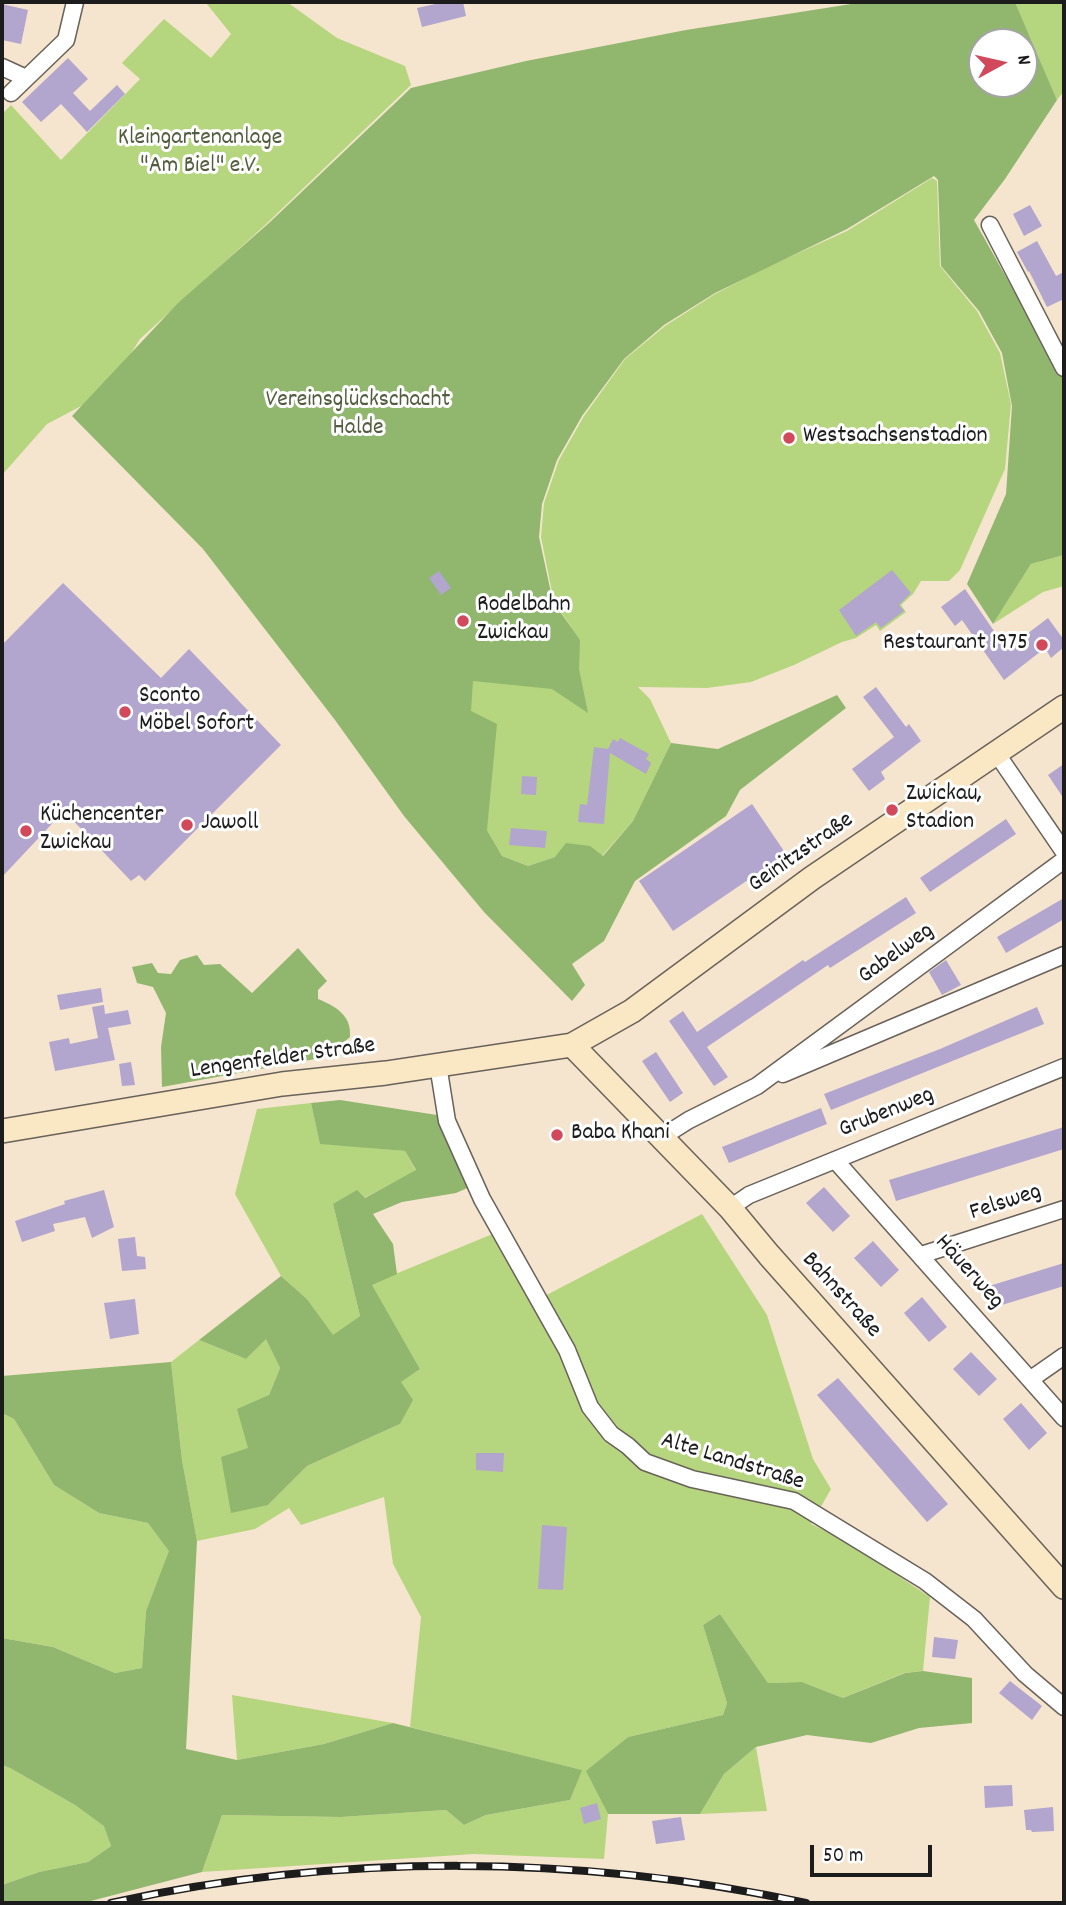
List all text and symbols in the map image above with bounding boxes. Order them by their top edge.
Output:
north arrow [968,28,1038,98]
text: N [1008,54,1036,67]
park label: Kleingartenanlage "Am Biel" e.V. [118,126,282,182]
park label: Vereinsglückschacht Halde [266,388,450,444]
place label: Westsachsenstadion [803,424,988,452]
marker: Westsachsenstadion [781,430,797,446]
place label: Rodelbahn Zwickau [477,593,571,649]
marker: Rodelbahn Zwickau [455,613,471,629]
place label: Restaurant 1975 [883,631,1028,659]
marker: Restaurant 1975 [1034,637,1050,653]
place label: Sconto Möbel Sofort [139,684,254,740]
marker: Sconto Möbel Sofort [117,704,133,720]
place label: Zwickau, Stadion [906,782,982,838]
marker: Zwickau, Stadion [884,802,900,818]
place label: Küchencenter Zwickau [40,803,163,859]
street label: Geinitzstraße [744,807,860,901]
place label: Jawoll [201,811,259,839]
marker: Jawoll [179,817,195,833]
marker: Küchencenter Zwickau [18,823,34,839]
street label: Gabelweg [854,918,940,992]
street label: Lengenfelder Straße [189,1033,377,1087]
street label: Grubenweg [835,1082,939,1146]
place label: Baba Khani [571,1121,670,1149]
marker: Baba Khani [549,1127,565,1143]
street label: Felsweg [967,1179,1045,1229]
street label: Häuerweg [927,1230,1009,1316]
street label: Bahnstraße [794,1247,886,1345]
street label: Alte Landstraße [657,1428,807,1498]
scale bar [814,1832,936,1876]
text: 50 m [823,1842,863,1872]

